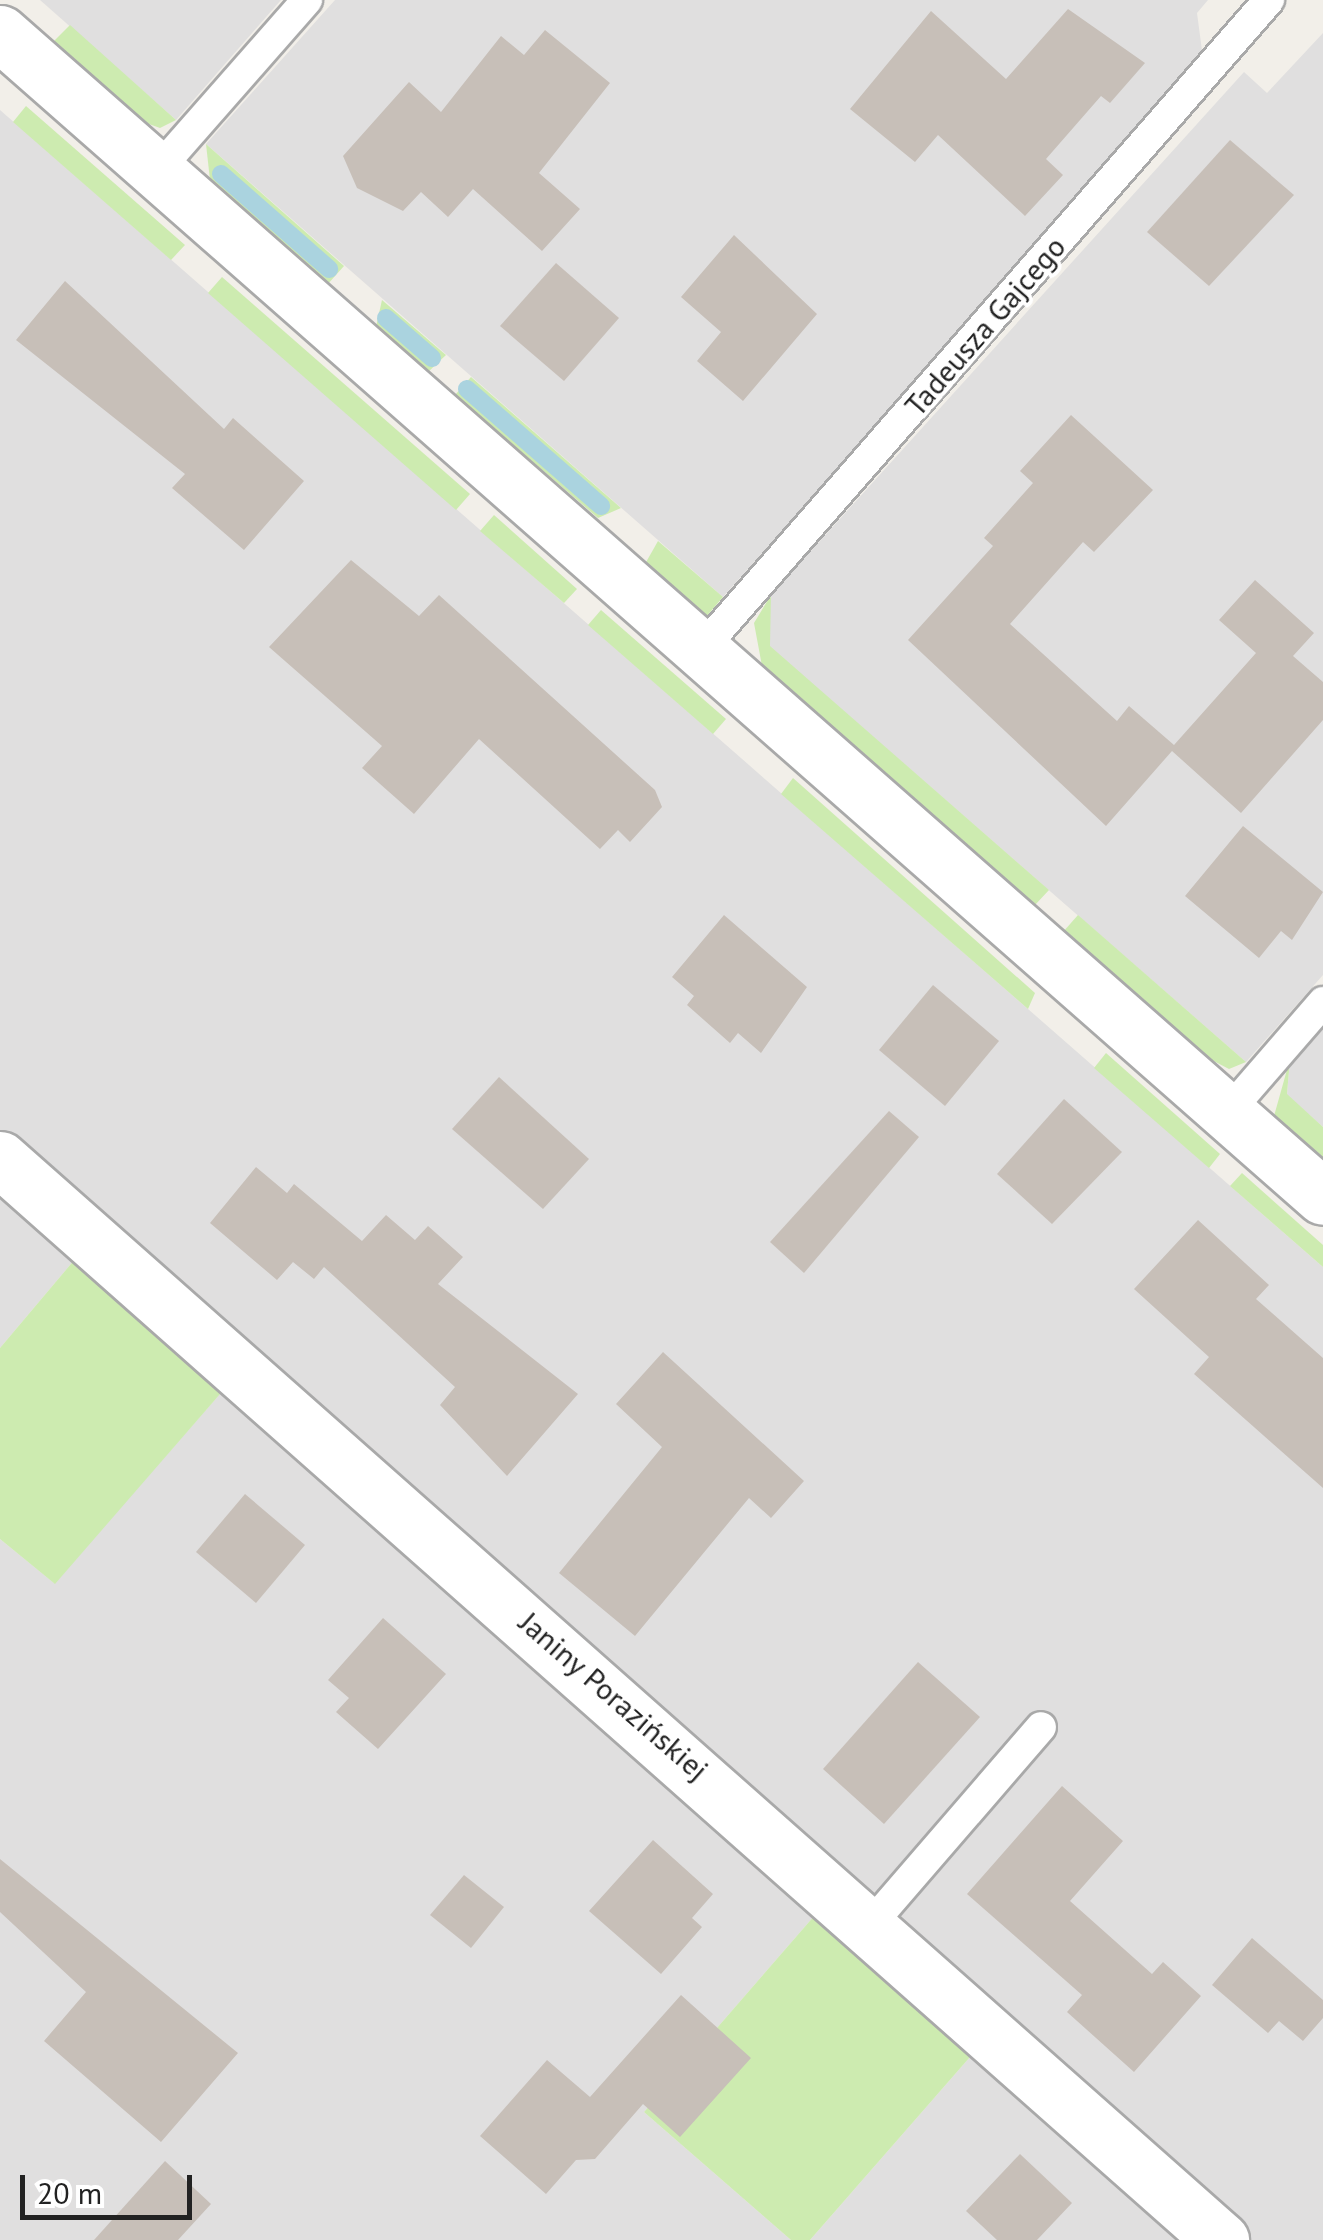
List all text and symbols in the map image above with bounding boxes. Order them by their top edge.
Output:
street label: Tadeusza Gajcego [897,229,1073,423]
street label: Janiny Porazińskiej [512,1604,716,1788]
scale bar [25,2155,198,2217]
text: 20 m [37,2173,102,2212]

